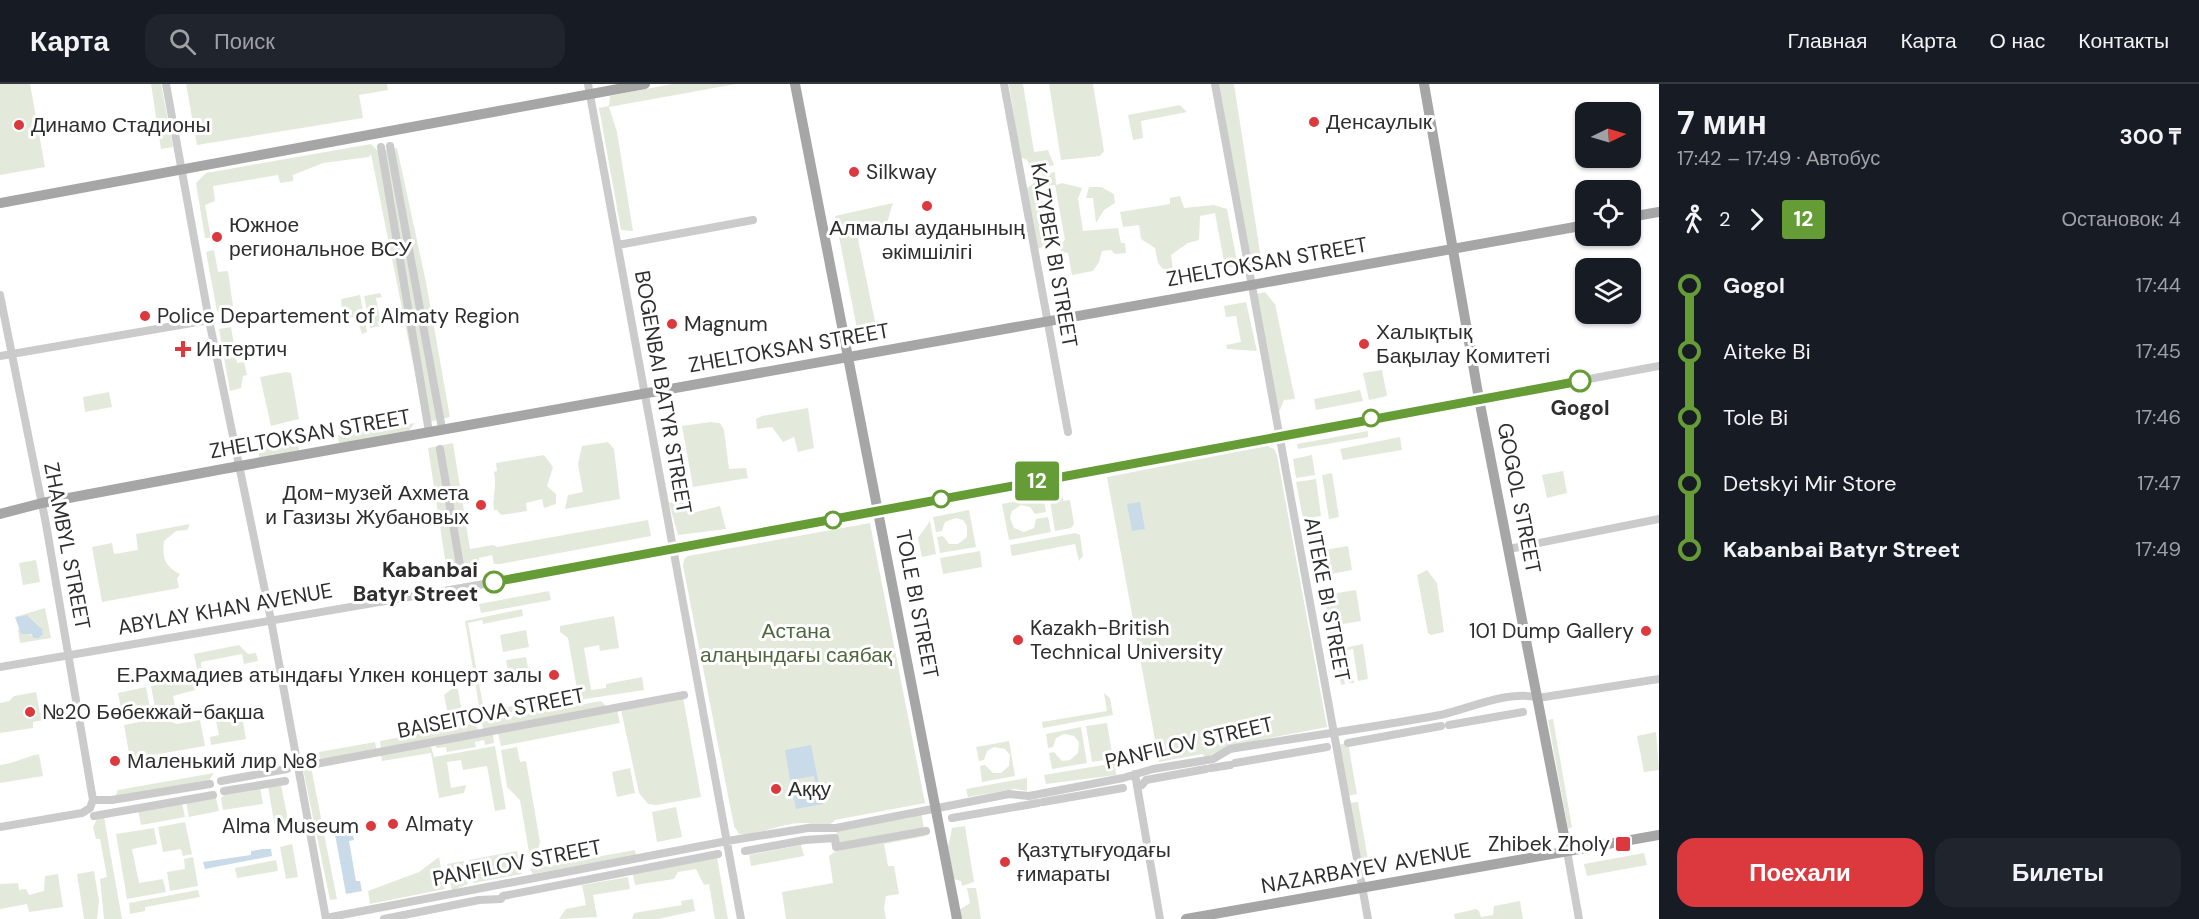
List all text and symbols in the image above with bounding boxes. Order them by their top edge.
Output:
search box [145,14,565,68]
text: Карта [30,23,109,60]
icon: search [166,25,199,58]
text: Поиск [214,27,275,56]
text: Главная [1787,27,1867,55]
text: Карта [1900,27,1957,55]
text: О нас [1990,27,2045,55]
text: Контакты [2078,27,2169,55]
text: 7 мин [1677,101,1767,144]
north arrow [1575,102,1641,168]
map controls [1575,102,1641,324]
place label: Денсаулык [1326,108,1433,136]
place label: Динамо Стадионы [31,111,211,139]
marker: Денсаулык [1307,115,1321,129]
marker: Динамо Стадионы [12,118,26,132]
text: 300 ₸ [2120,122,2181,151]
text: 17:42 – 17:49 · Автобус [1677,145,1880,171]
place label: Silkway [866,158,937,186]
street label: KAZYBEK BI STREET [1024,161,1084,350]
marker: Silkway [847,165,861,179]
button: locate [1575,180,1641,246]
marker: Алмалы ауданының әкімшілігі [920,199,934,213]
icon: walk [1677,203,1710,236]
icon: forward [1740,203,1773,236]
text: 12 [1794,205,1813,233]
text: 2 [1719,206,1731,232]
text: Остановок: 4 [2061,206,2181,232]
place label: Южное региональное ВСУ [229,211,412,263]
place label: Алмалы ауданының әкімшілігі [829,214,1025,266]
marker: Южное региональное ВСУ [210,230,224,244]
street label: ZHELTOKSAN STREET [1164,230,1370,293]
button: layers [1575,258,1641,324]
street label: BOGENBAI BATYR STREET [628,268,698,516]
text: Gogol [1723,271,1785,300]
text: 17:44 [2136,272,2181,298]
place label: Police Departement of Almaty Region [157,302,519,330]
marker: Police Departement of Almaty Region [138,309,152,323]
place label: Magnum [684,310,768,338]
street label: ZHELTOKSAN STREET [686,316,892,379]
marker: Magnum [665,317,679,331]
place label: Халықтық Бақылау Комитеті [1376,318,1550,370]
place label: Интертич [196,335,287,363]
marker: Халықтық Бақылау Комитеті [1357,337,1371,351]
text: Aiteke Bi [1723,337,1811,366]
text: 17:45 [2136,338,2181,364]
marker: Интертич [174,340,192,358]
marker: Gogol [1569,370,1591,392]
place label: Gogol [1551,394,1610,422]
street label: ZHELTOKSAN STREET [207,402,413,465]
text: Tole Bi [1723,403,1788,432]
text: 17:46 [2135,404,2181,430]
unlabelled marker [1362,409,1380,427]
street label: GOGOL STREET [1491,420,1547,576]
street label: ZHAMBYL STREET [37,460,97,632]
line badge: 12 [1010,462,1064,500]
text: 12 [1027,467,1047,495]
text: Detskyi Mir Store [1723,469,1897,498]
text: 17:47 [2137,470,2181,496]
place label: Дом-музей Ахмета и Газизы Жубановых [265,479,469,531]
unlabelled marker [932,490,950,508]
marker: Дом-музей Ахмета и Газизы Жубановых [474,498,488,512]
unlabelled marker [824,511,842,529]
street label: AITEKE BI STREET [1297,514,1357,684]
street label: TOLE BI STREET [889,527,945,681]
text: Kabanbai Batyr Street [1723,535,1960,564]
text: 17:49 [2135,536,2181,562]
place label: Kabanbai Batyr Street [353,556,478,608]
marker: Kabanbai Batyr Street [483,571,505,593]
street label: ABYLAY KHAN AVENUE [115,576,335,642]
place label: Kazakh-British Technical University [1030,614,1224,666]
park label: Астана алаңындағы саябақ [700,617,893,669]
place label: 101 Dump Gallery [1469,617,1634,645]
marker: 101 Dump Gallery [1639,624,1653,638]
marker: Kazakh-British Technical University [1011,633,1025,647]
place label: Е.Рахмадиев атындағы Үлкен концерт залы [117,661,542,689]
marker: Е.Рахмадиев атындағы Үлкен концерт залы [547,668,561,682]
street label: BAISEITOVA STREET [395,681,587,745]
place label: №20 Бөбекжай-бақша [42,698,265,726]
marker: №20 Бөбекжай-бақша [23,705,37,719]
street label: PANFILOV STREET [1102,710,1276,776]
place label: Маленький лир №8 [127,747,318,775]
marker: Маленький лир №8 [108,754,122,768]
place label: Аққу [788,775,831,803]
marker: Аққу [769,782,783,796]
place label: Almaty [405,810,474,838]
place label: Alma Museum [222,812,359,840]
marker: Almaty [386,817,400,831]
marker: Alma Museum [364,819,378,833]
place label: Zhibek Zholy [1488,830,1610,858]
street label: PANFILOV STREET [430,833,604,893]
marker: Zhibek Zholy [1614,835,1632,853]
place label: Қазтұтығуодағы ғимараты [1017,836,1171,888]
street label: NAZARBAYEV AVENUE [1259,836,1473,900]
button: Поехали [1677,838,1923,907]
button: Билеты [1935,838,2181,907]
marker: Қазтұтығуодағы ғимараты [998,855,1012,869]

